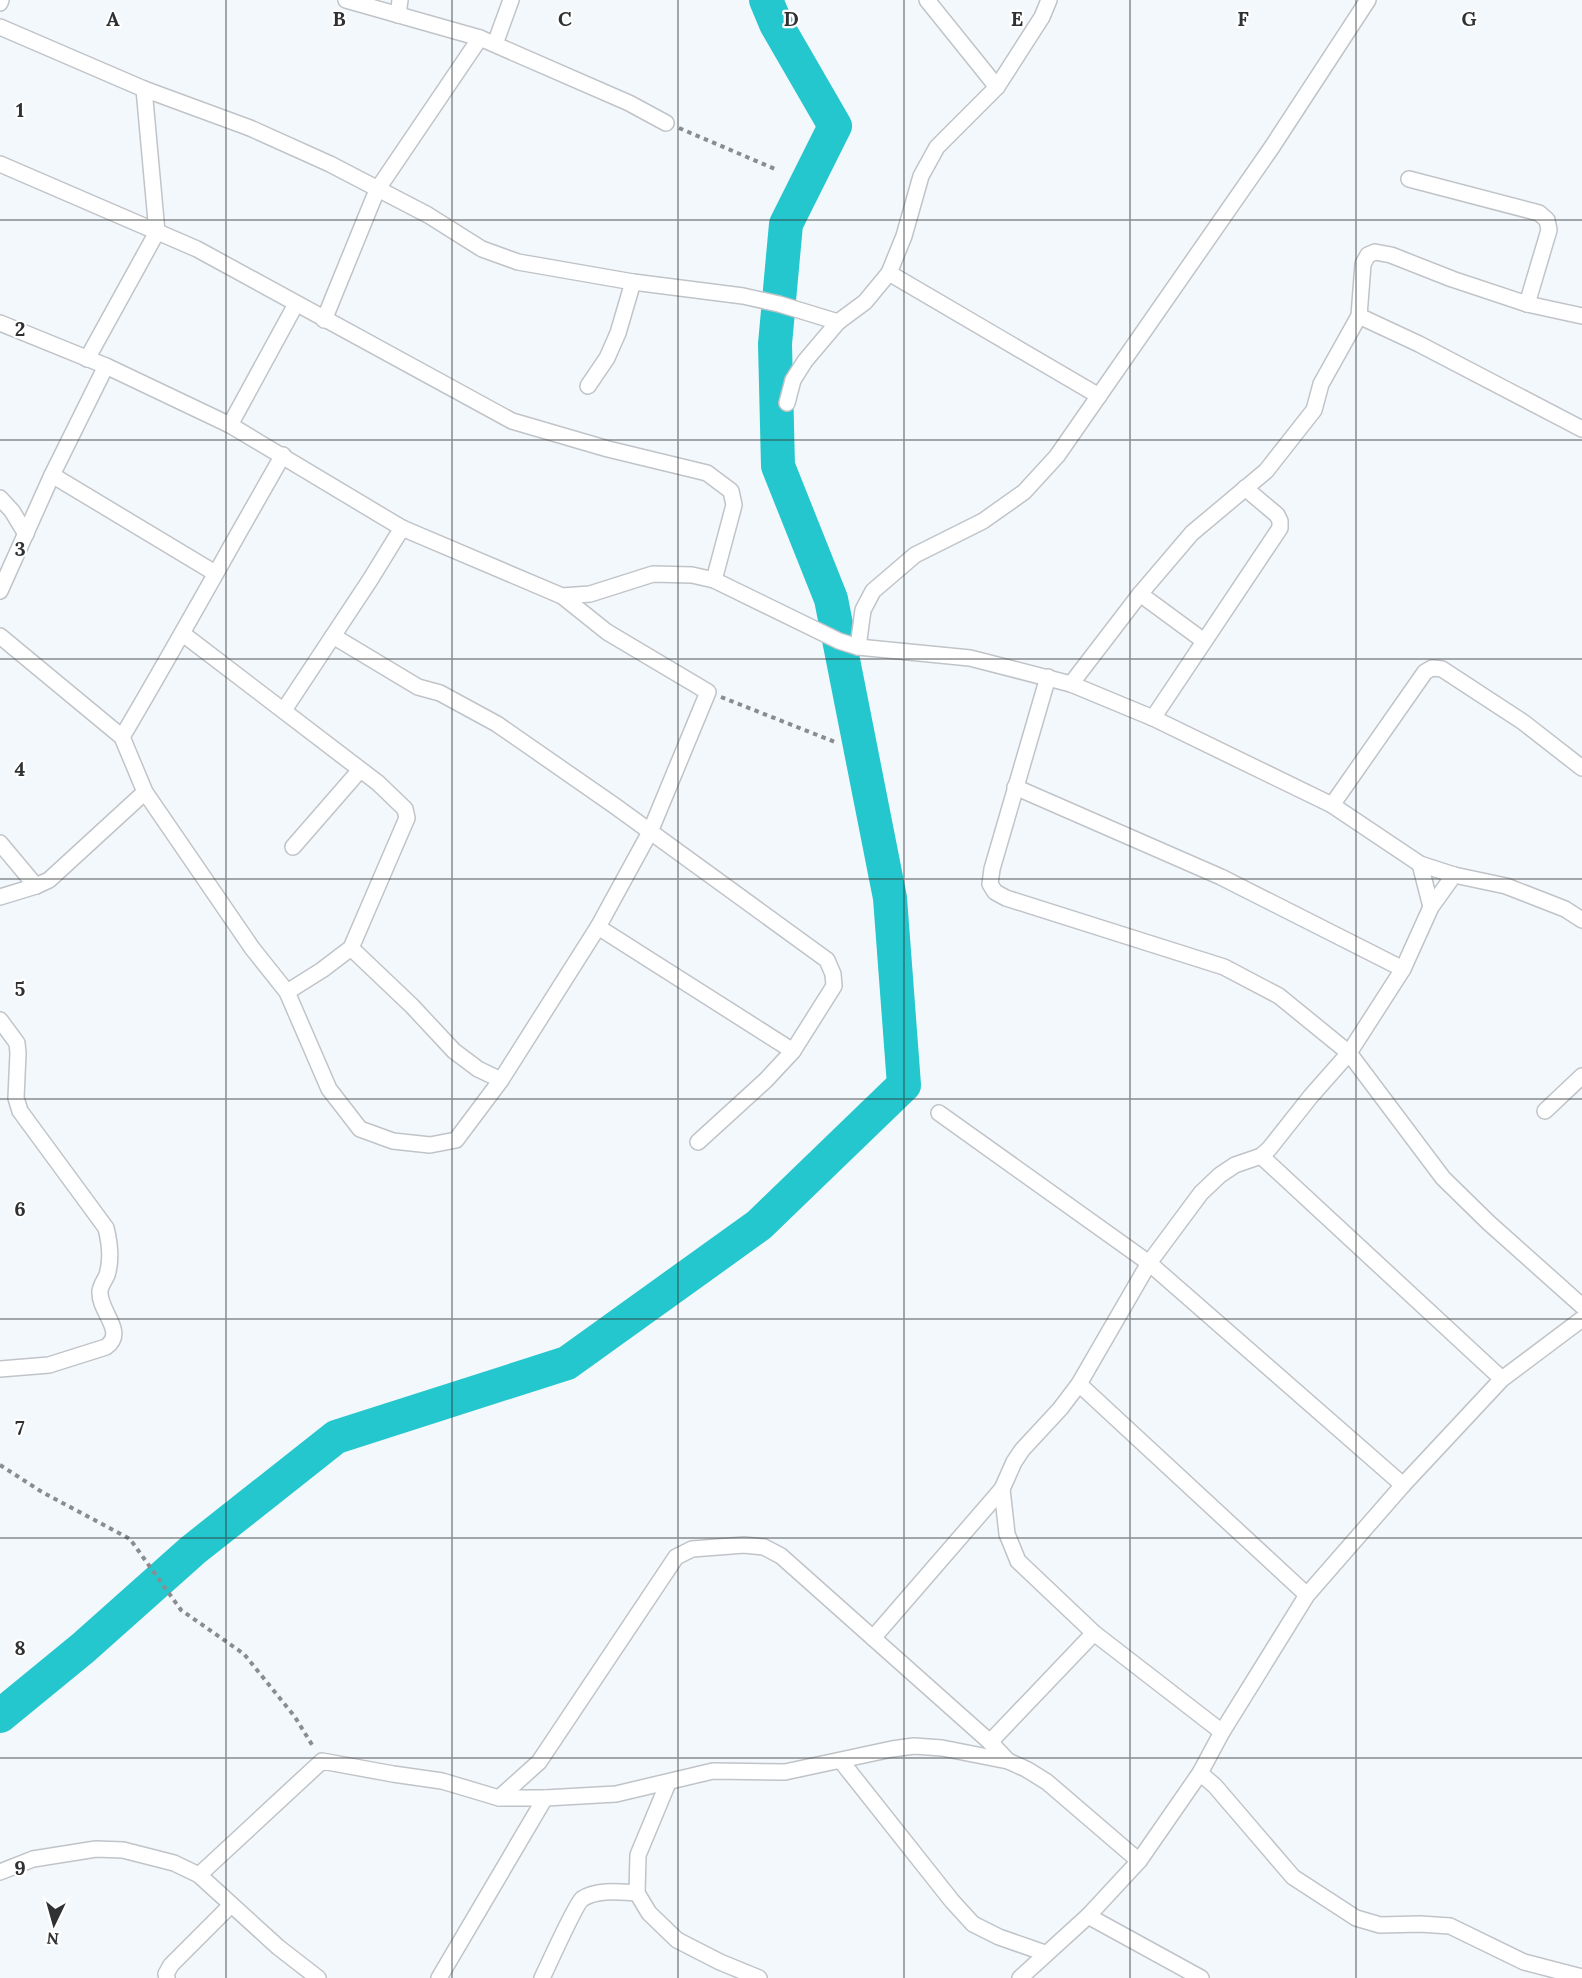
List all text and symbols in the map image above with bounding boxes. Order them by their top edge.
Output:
text: A [106,6,120,31]
text: B [332,6,346,31]
text: C [558,6,572,31]
text: D [783,6,799,31]
text: E [1011,6,1023,31]
text: F [1237,6,1249,31]
text: G [1461,6,1477,31]
text: 1 [16,97,24,122]
text: 2 [15,316,25,341]
text: 3 [14,536,26,561]
text: 4 [15,756,26,781]
text: 5 [15,976,26,1001]
text: 6 [14,1196,26,1221]
text: 7 [15,1415,25,1440]
text: 8 [14,1635,26,1660]
text: 9 [14,1855,26,1880]
north arrow [24,1894,84,1954]
text: N [46,1928,60,1949]

